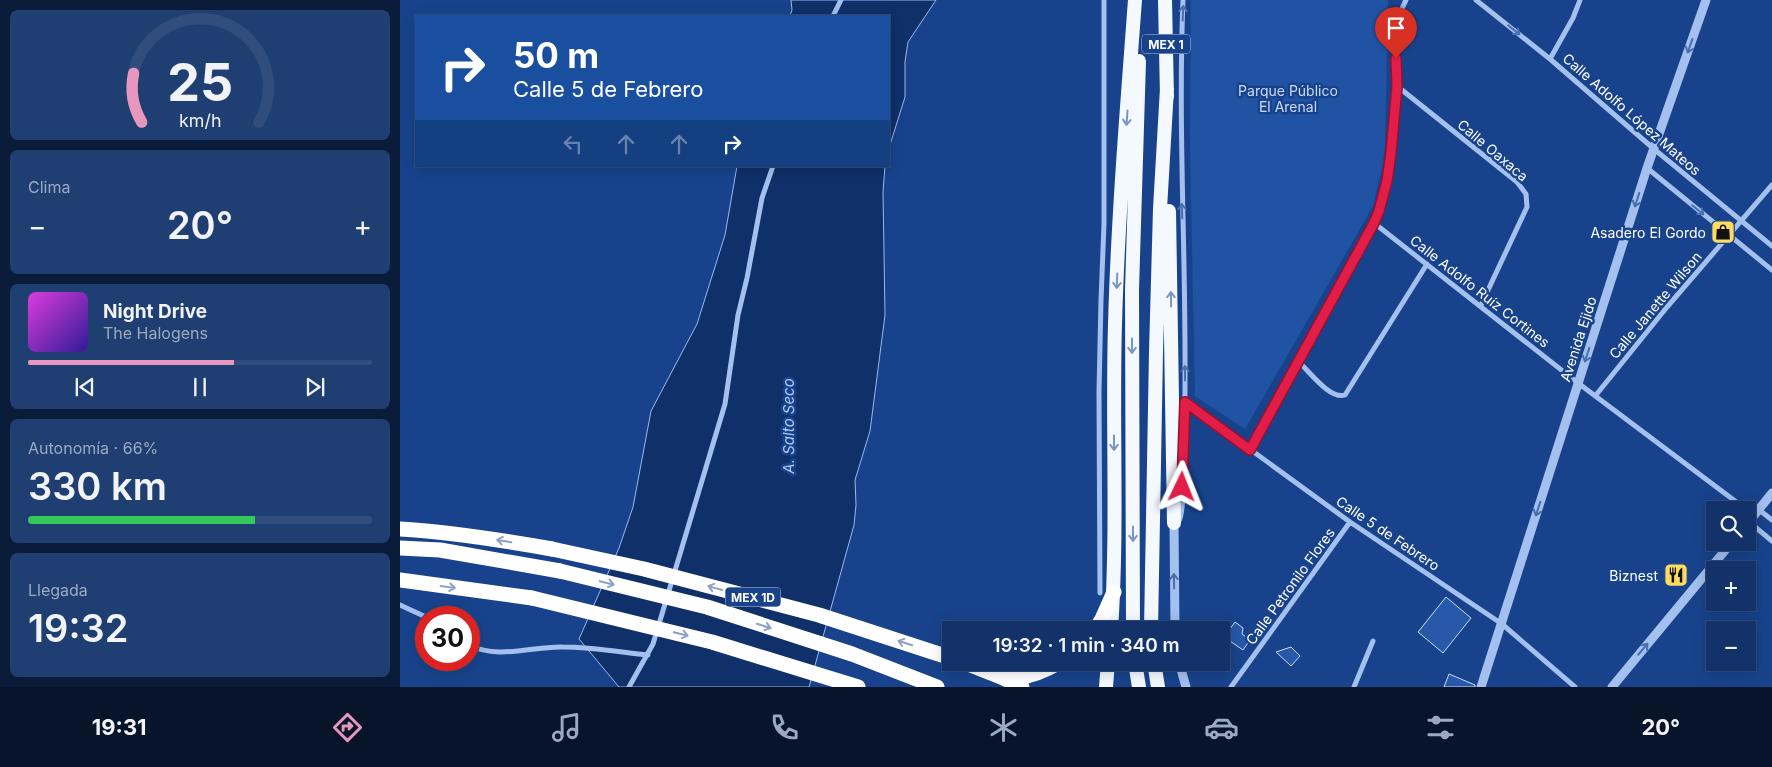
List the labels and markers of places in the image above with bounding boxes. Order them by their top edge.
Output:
pin [1375,7,1417,58]
shop icon: Asadero El Gordo [1710,219,1736,245]
place label: Asadero El Gordo [1590,224,1706,241]
restaurant icon: Biznest [1663,562,1689,588]
place label: Biznest [1609,567,1658,584]

